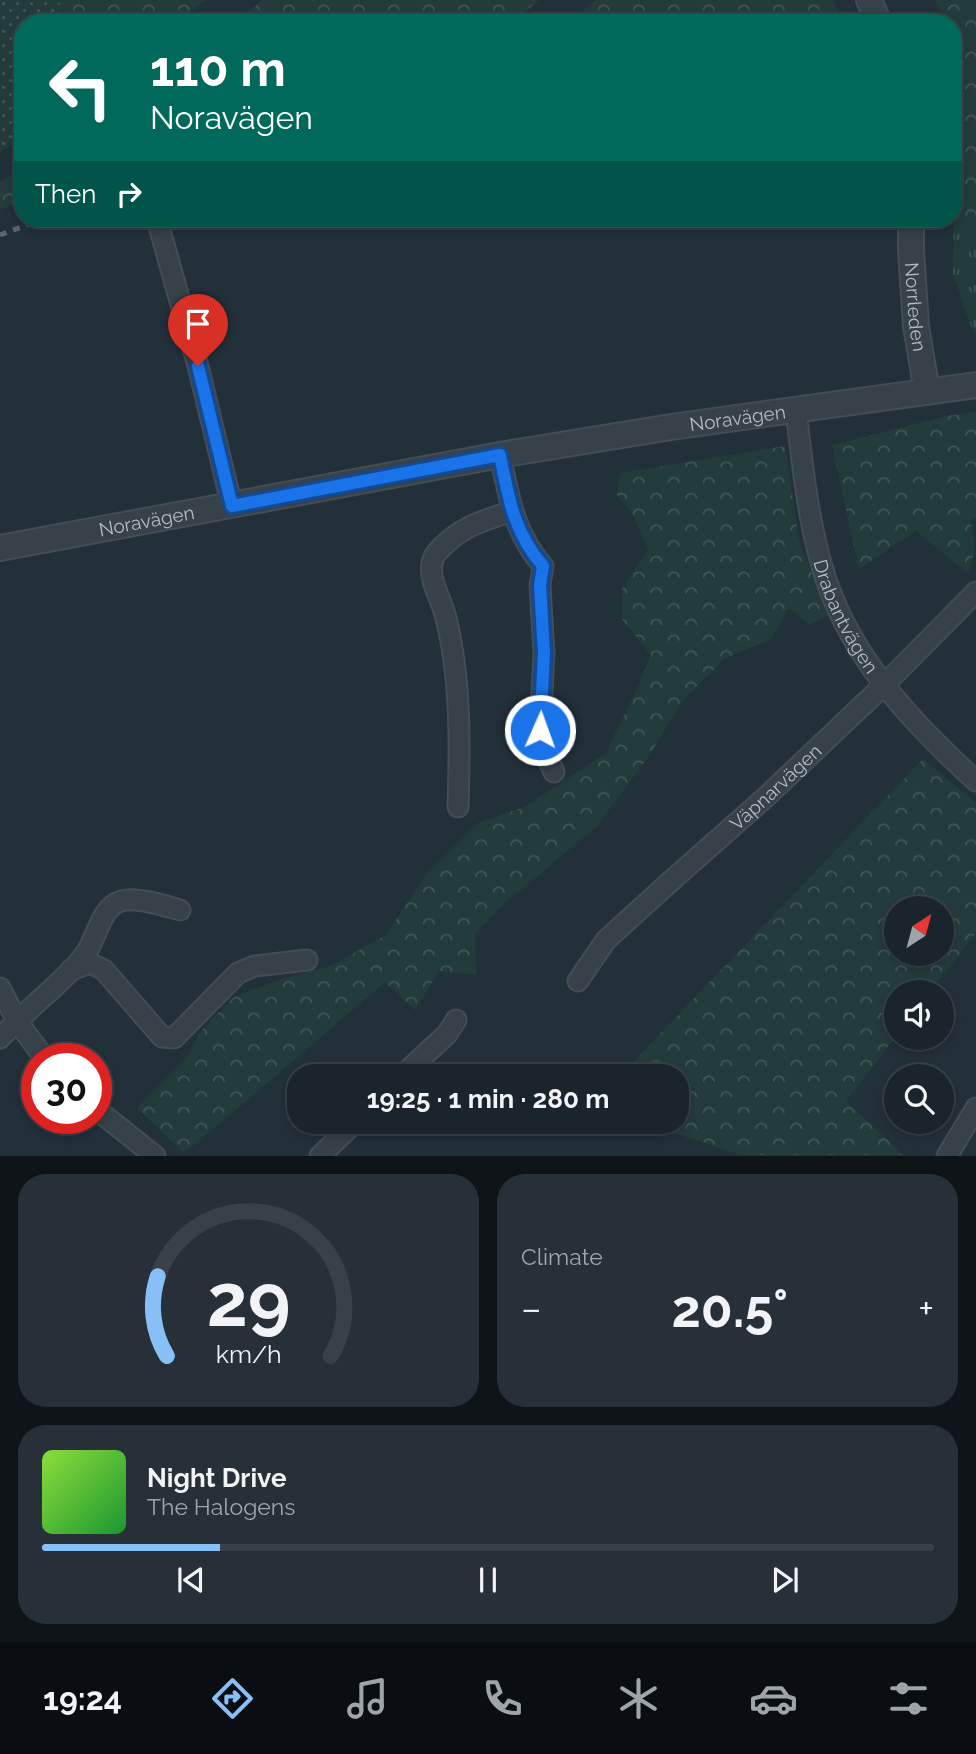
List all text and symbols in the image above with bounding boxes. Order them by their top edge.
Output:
text: 110 m [150,40,286,97]
icon: left [35,42,126,133]
text: Noravägen [150,99,313,136]
icon: right [110,175,148,213]
text: Then [35,179,96,209]
street label: Norrleden [901,261,931,353]
pin [168,294,228,366]
icon: arrive [179,305,217,343]
street label: Noravägen [688,400,787,435]
street label: Noravägen [97,501,196,540]
street label: Drabantvägen [809,557,883,677]
position arrow [503,693,577,767]
street label: Väpnarvägen [725,739,826,835]
north arrow [884,896,954,966]
map controls [884,896,954,1134]
button: sound [884,980,954,1050]
speed limit sign: 30 [21,1043,112,1134]
button: search [884,1064,954,1134]
text: 19:25 · 1 min · 280 m [367,1084,609,1114]
text: Climate [521,1243,603,1270]
text: 29 [207,1259,290,1344]
text: 20.5° [672,1278,788,1339]
text: − [521,1286,541,1331]
text: + [918,1286,934,1331]
text: km/h [216,1339,281,1369]
text: Night Drive [147,1463,286,1493]
text: The Halogens [147,1493,295,1520]
icon: previous [172,1561,210,1599]
icon: pause [469,1561,507,1599]
icon: next [766,1561,804,1599]
icon: directions [208,1674,257,1723]
icon: music [343,1674,392,1723]
icon: phone [478,1674,527,1723]
icon: climate [614,1674,663,1723]
icon: car [749,1674,798,1723]
icon: filters [884,1674,933,1723]
text: 19:24 [43,1680,122,1717]

